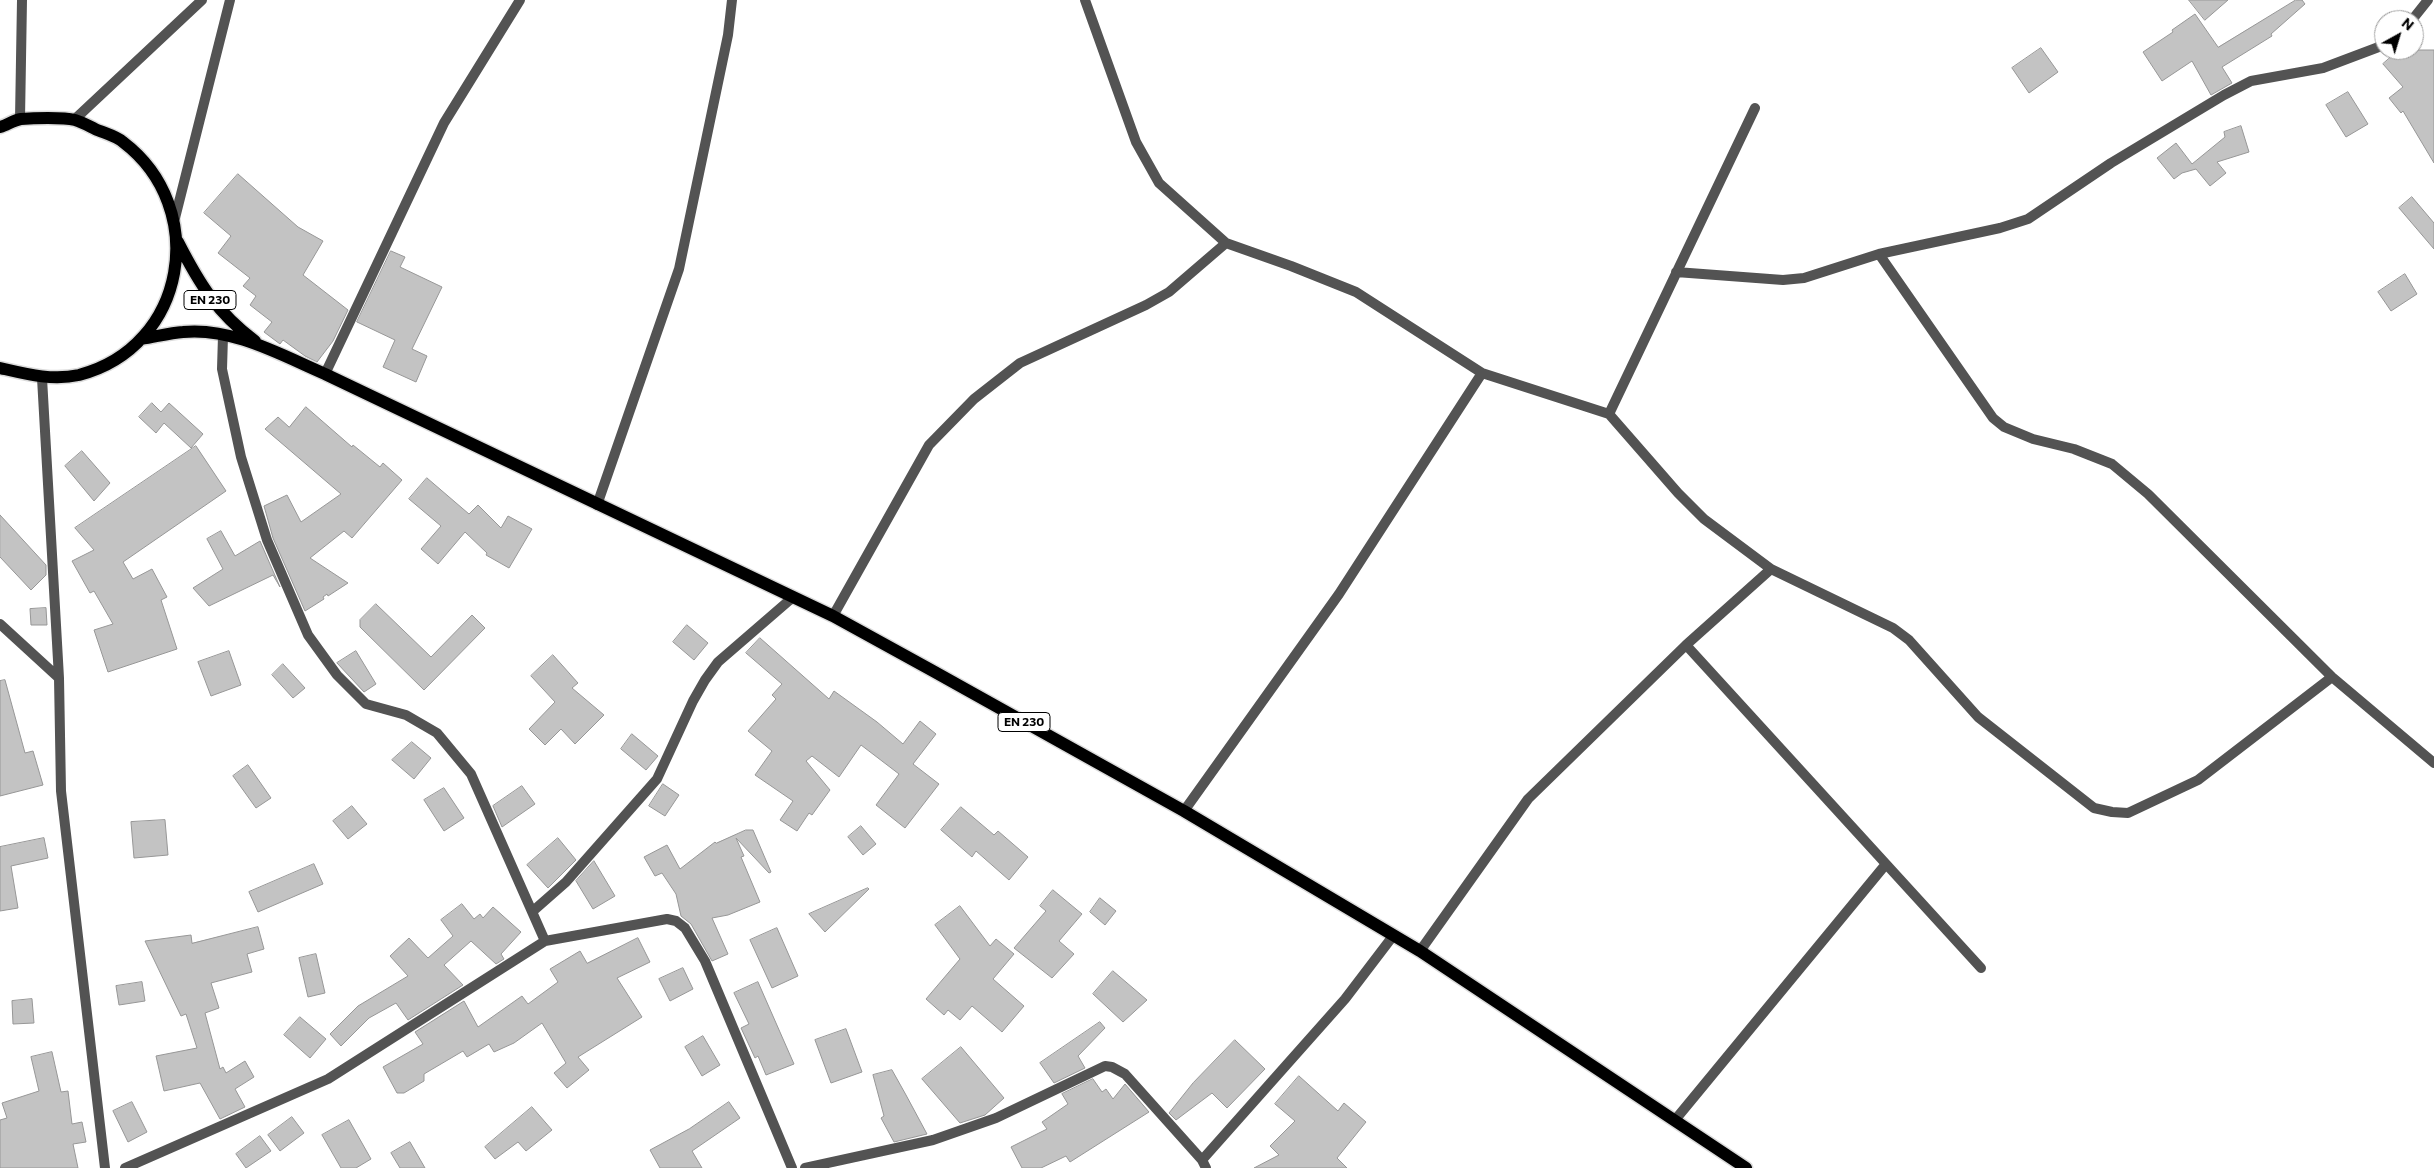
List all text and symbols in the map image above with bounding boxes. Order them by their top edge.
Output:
north arrow [2374,10,2424,60]
text: N [2399,14,2418,34]
road number: EN 230 [184,290,236,310]
road number: EN 230 [998,712,1050,732]

